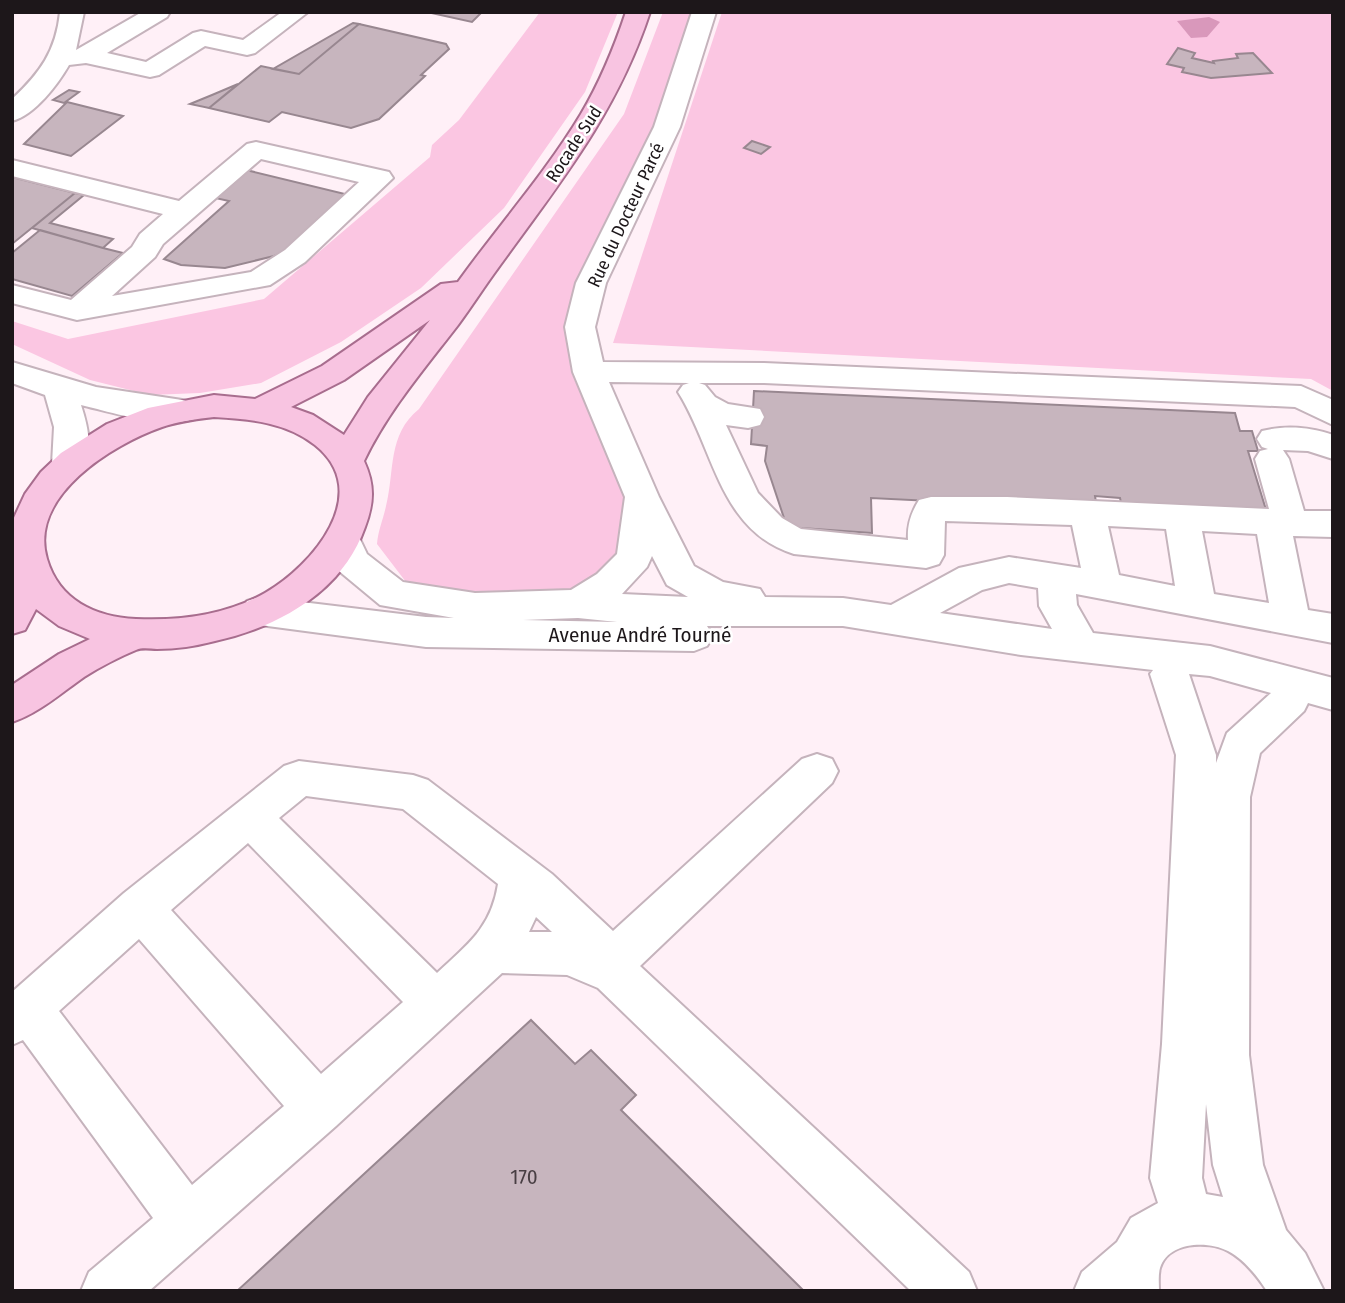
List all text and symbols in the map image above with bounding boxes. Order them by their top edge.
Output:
street label: Rocade Sud [541,102,607,186]
street label: Rue du Docteur Parcé [583,139,669,291]
street label: Avenue André Tourné [549,622,731,648]
house number: 170 [510,1164,538,1190]

